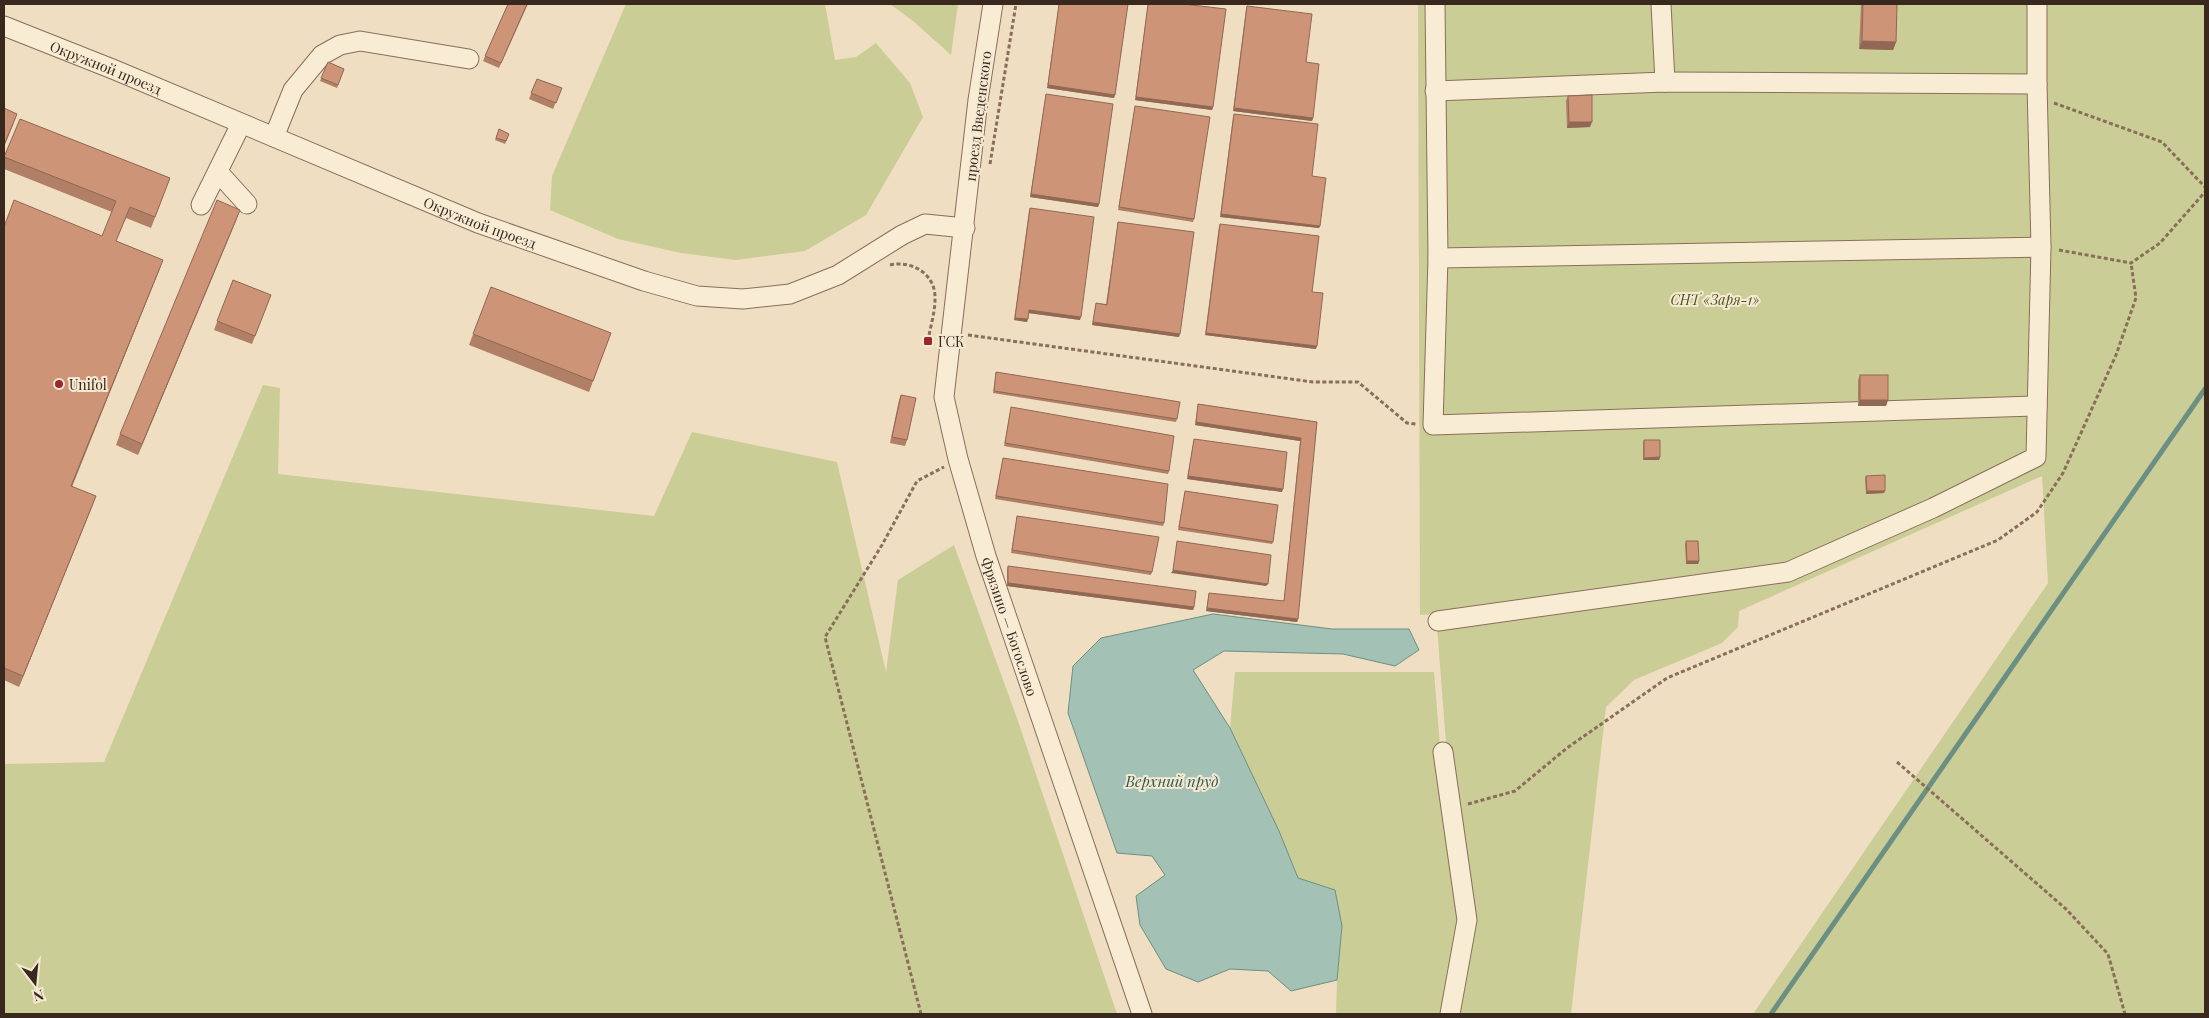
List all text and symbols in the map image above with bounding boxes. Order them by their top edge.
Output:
street label: Окружной проезд [47,36,166,98]
street label: проезд Введенского [961,49,995,182]
street label: Окружной проезд [421,192,540,252]
park label: СНТ «Заря-1» [1670,290,1760,309]
place label: ГСК [938,332,965,351]
marker: ГСК [922,335,934,347]
place label: Unifol [69,375,107,394]
marker: Unifol [53,378,65,390]
street label: Фрязино — Богослово [978,554,1043,699]
water label: Верхний пруд [1124,771,1219,791]
north arrow [10,958,60,1008]
text: N [31,985,46,1007]

